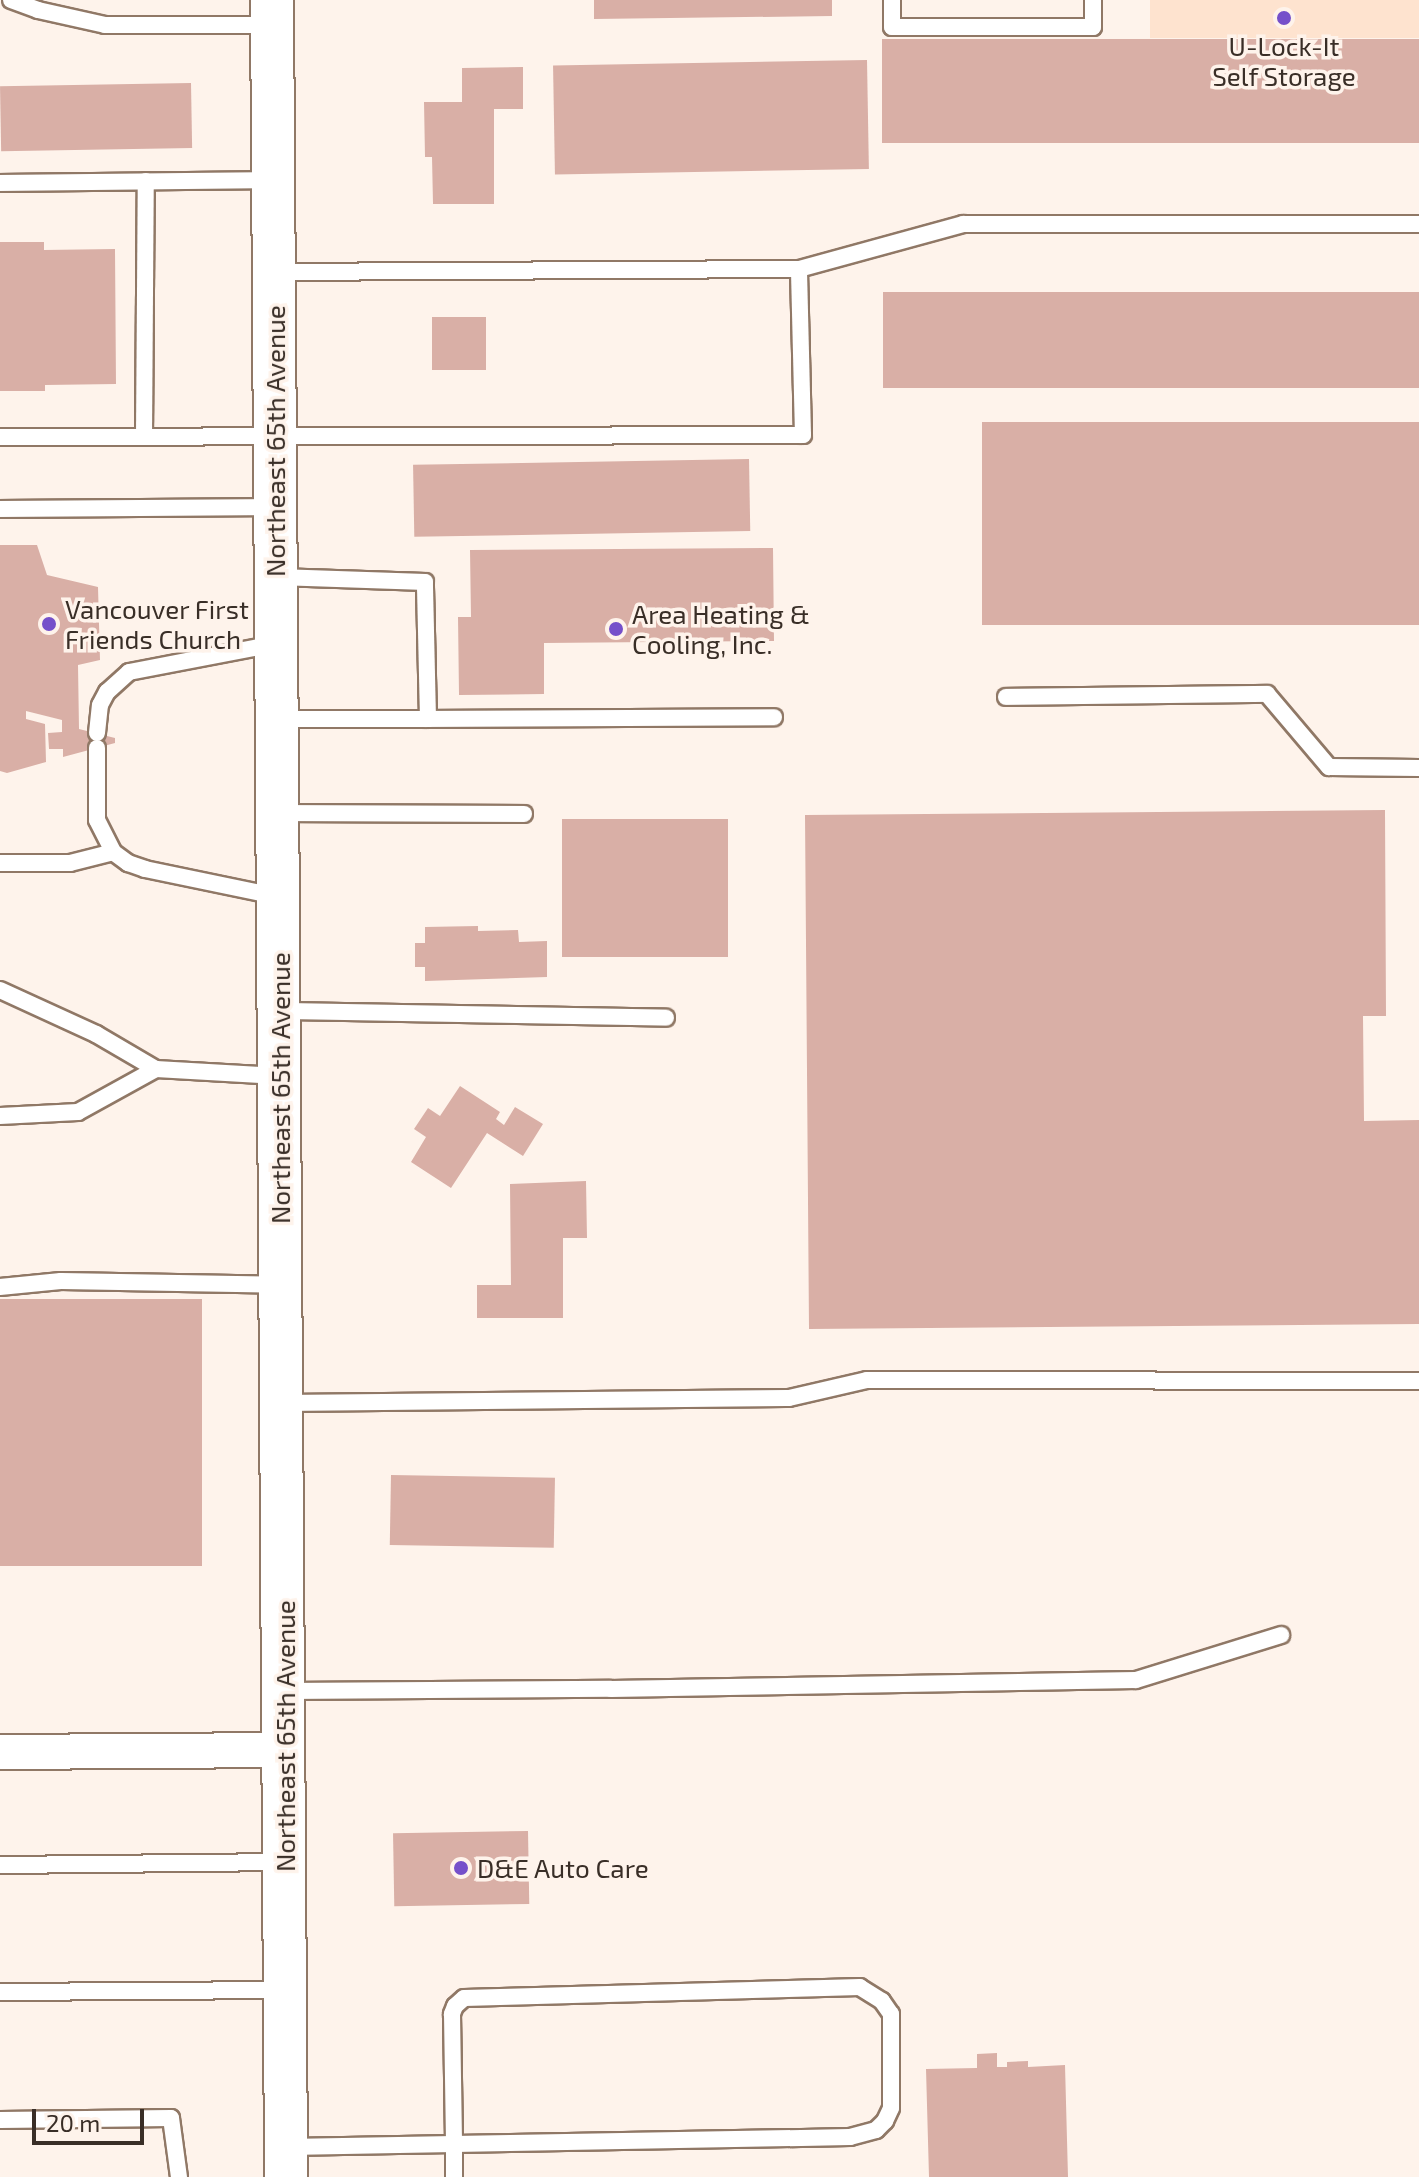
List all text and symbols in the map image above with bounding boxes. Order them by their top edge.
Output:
marker: U-Lock-It Self Storage [1275,9,1293,27]
place label: U-Lock-It Self Storage [1212,30,1356,92]
street label: Northeast 65th Avenue [259,305,291,577]
place label: Vancouver First Friends Church [65,593,249,654]
place label: Area Heating & Cooling, Inc. [632,598,810,660]
marker: Vancouver First Friends Church [40,615,58,633]
marker: Area Heating & Cooling, Inc. [607,620,625,638]
street label: Northeast 65th Avenue [264,952,296,1224]
street label: Northeast 65th Avenue [269,1600,301,1872]
place label: D&E Auto Care [477,1852,649,1884]
marker: D&E Auto Care [452,1859,470,1877]
scale bar [36,2093,148,2143]
text: 20 m [46,2108,100,2137]

